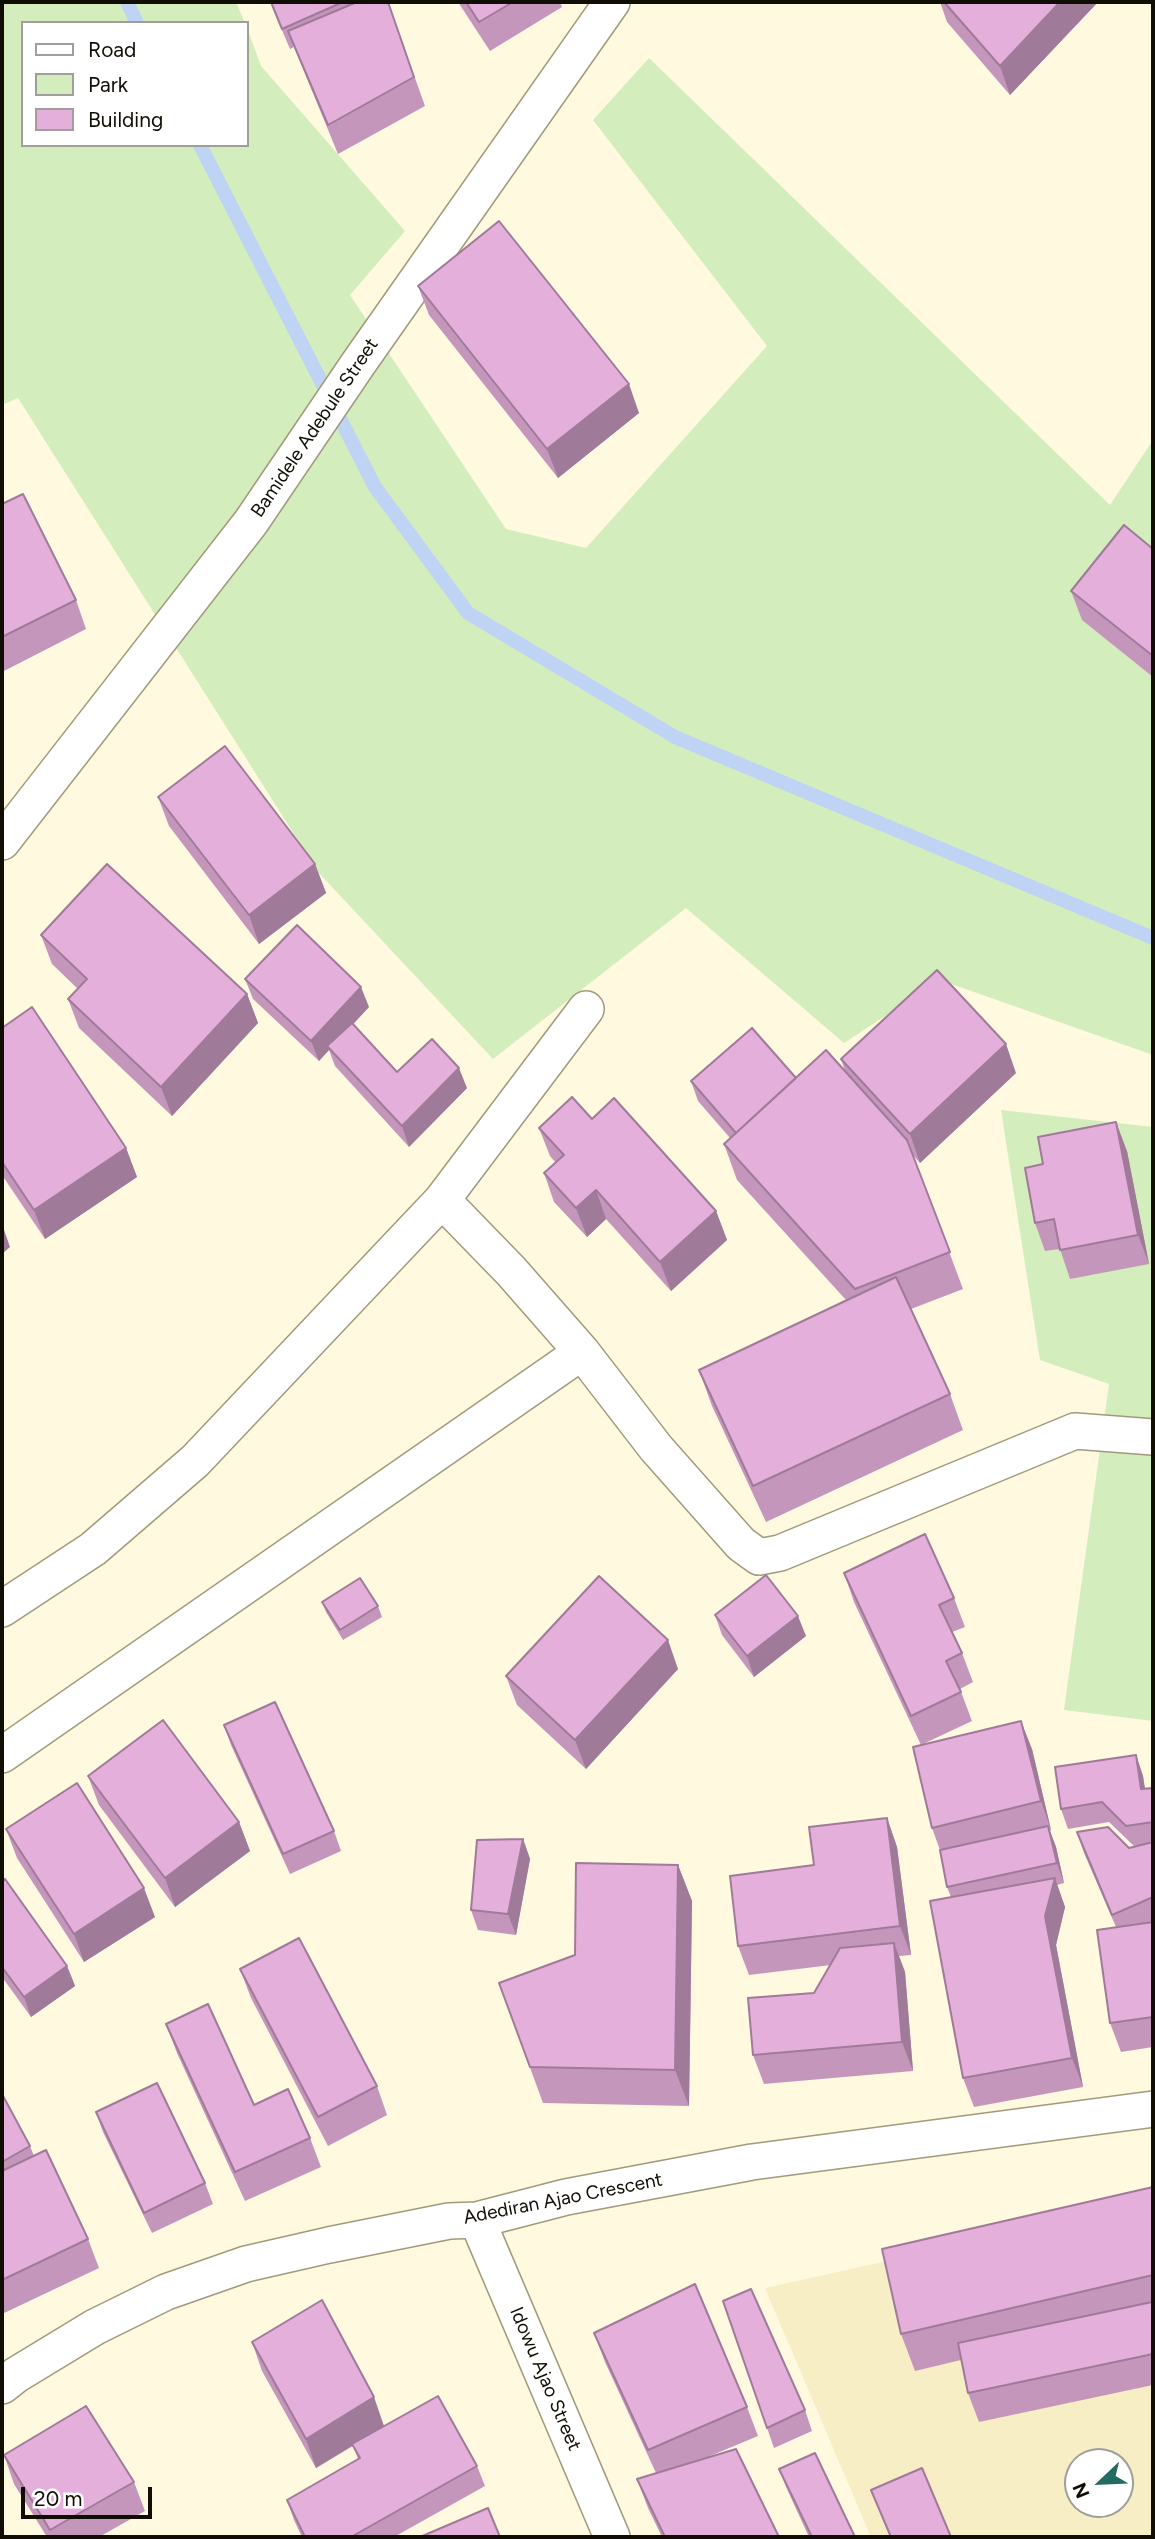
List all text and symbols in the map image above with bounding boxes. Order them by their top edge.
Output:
legend [21,21,248,147]
text: Road [88,37,136,62]
text: Park [88,72,128,97]
text: Building [88,107,163,132]
street label: Bamidele Adebule Street [247,334,383,522]
street label: Adediran Ajao Crescent [462,2169,664,2229]
street label: Idowu Ajao Street [504,2304,586,2454]
north arrow [1064,2448,1134,2518]
scale bar [24,2472,156,2516]
text: N [1068,2479,1095,2502]
text: 20 m [34,2486,82,2511]

